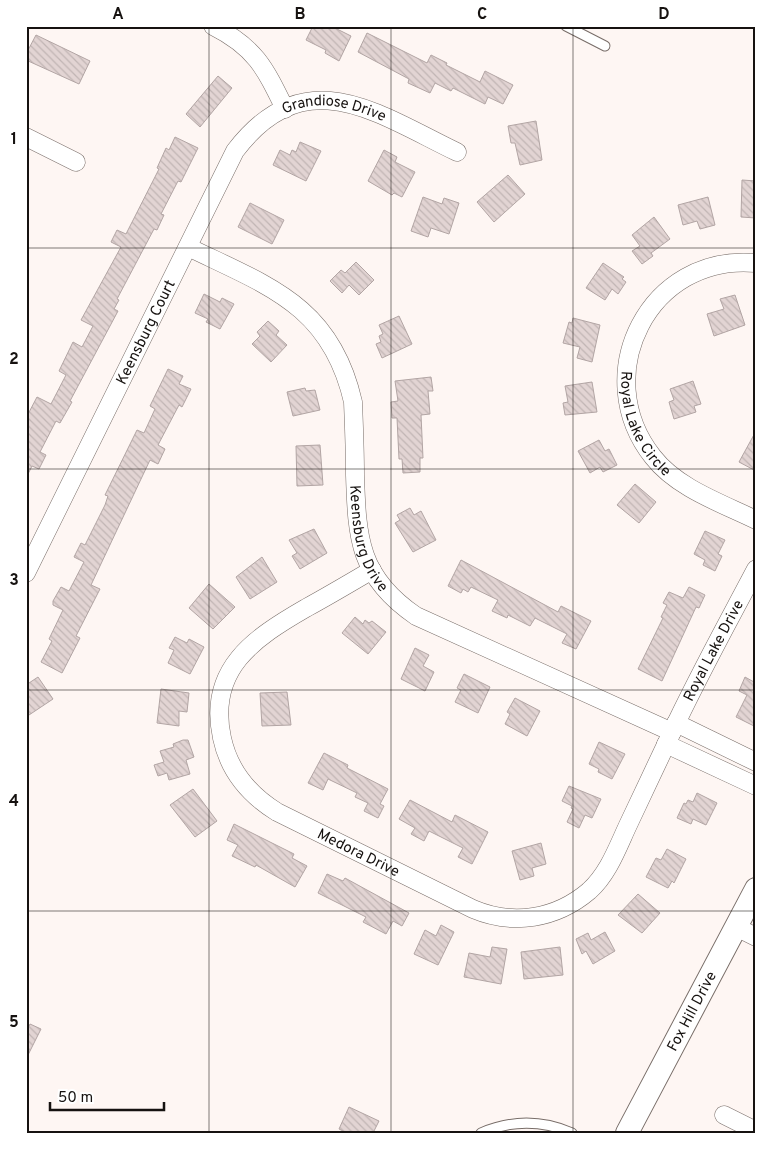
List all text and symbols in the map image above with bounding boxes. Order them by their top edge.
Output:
text: A [112,5,124,25]
text: B [294,5,306,25]
text: C [477,5,487,25]
text: D [658,5,670,25]
street label: Grandiose Drive [279,92,389,127]
text: 1 [11,130,17,150]
street label: Keensburg Court [113,277,181,388]
text: 2 [9,350,19,370]
street label: Royal Lake Circle [615,370,674,481]
street label: Keensburg Drive [344,485,392,597]
text: 3 [9,571,19,591]
street label: Royal Lake Drive [680,597,749,705]
text: 4 [9,792,19,812]
street label: Medora Drive [314,825,402,882]
street label: Fox Hill Drive [664,968,722,1055]
text: 5 [9,1013,19,1033]
scale bar [50,1079,164,1111]
text: 50 m [58,1089,93,1108]

